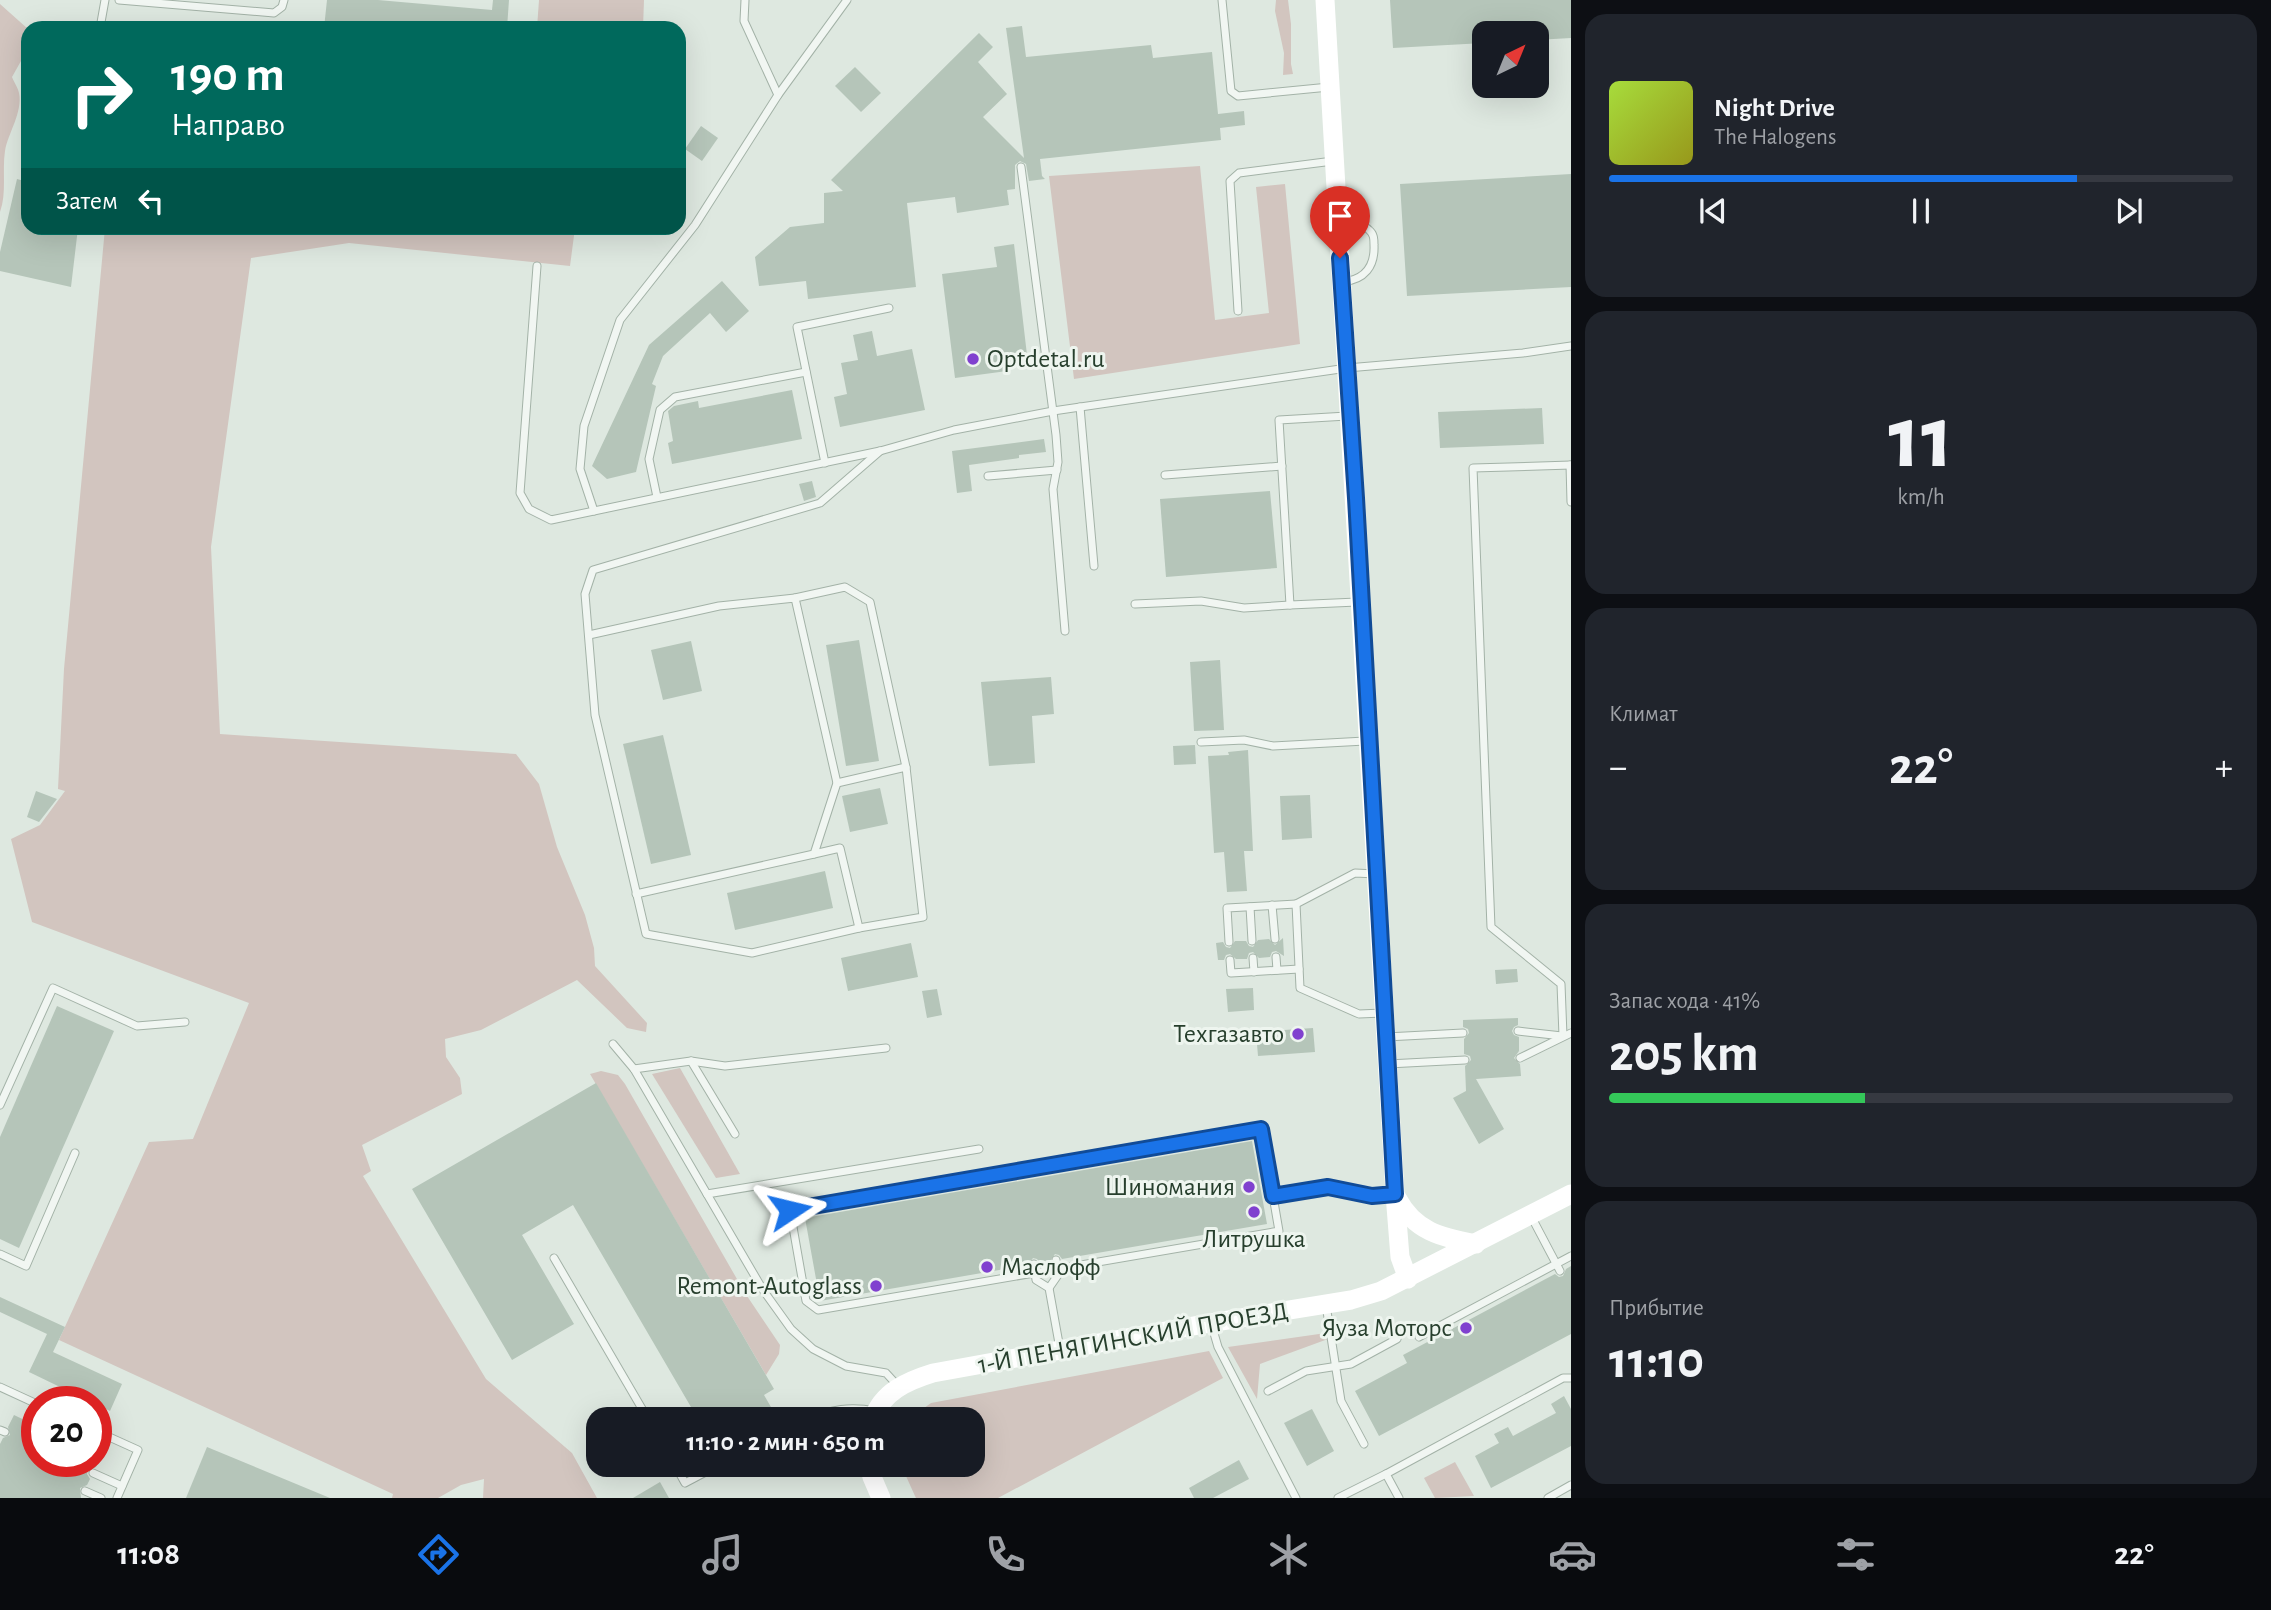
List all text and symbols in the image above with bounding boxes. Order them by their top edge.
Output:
north arrow [1472,21,1549,98]
map controls [1472,21,1549,98]
icon: right [56,49,147,140]
text: 190 m [171,51,285,100]
text: Night Drive [1714,95,1835,121]
text: Направо [171,109,285,141]
text: The Halogens [1714,126,1836,149]
icon: left [132,182,170,220]
pin [1310,186,1370,258]
text: Затем [56,188,118,214]
icon: previous [1694,192,1732,230]
icon: pause [1902,192,1940,230]
icon: next [2110,192,2148,230]
icon: arrive [1321,197,1359,235]
place label: Optdetal.ru [987,346,1104,372]
marker: Optdetal.ru [965,351,981,367]
text: 11 [1888,393,1954,484]
text: km/h [1897,486,1945,509]
text: Климат [1609,703,1678,726]
text: 22° [1889,741,1953,793]
text: − [1609,749,1627,787]
text: + [2215,749,2233,787]
text: Запас хода · 41% [1609,990,1760,1013]
place label: Техгазавто [1173,1021,1284,1047]
marker: Техгазавто [1290,1026,1306,1042]
text: 205 km [1609,1028,1759,1080]
position arrow [753,1173,827,1247]
place label: Шиномания [1104,1174,1235,1200]
marker: Шиномания [1241,1179,1257,1195]
marker: Литрушка [1246,1204,1262,1220]
place label: Литрушка [1202,1226,1306,1252]
place label: Маслофф [1001,1254,1101,1280]
marker: Маслофф [979,1259,995,1275]
place label: Remont-Autoglass [676,1273,862,1299]
marker: Remont-Autoglass [868,1278,884,1294]
text: Прибытие [1609,1297,1704,1320]
street label: 1-Й ПЕНЯГИНСКИЙ ПРОЕЗД [976,1298,1290,1378]
place label: Яуза Моторс [1322,1315,1452,1341]
marker: Яуза Моторс [1458,1320,1474,1336]
text: 11:10 [1609,1335,1704,1387]
speed limit sign: 20 [21,1386,112,1477]
text: 11:10 · 2 мин · 650 m [686,1429,885,1455]
icon: directions [414,1530,463,1579]
icon: music [698,1530,747,1579]
icon: phone [981,1530,1030,1579]
icon: climate [1264,1530,1313,1579]
icon: car [1548,1530,1597,1579]
icon: filters [1831,1530,1880,1579]
text: 11:08 [117,1538,180,1570]
text: 22° [2114,1538,2154,1570]

